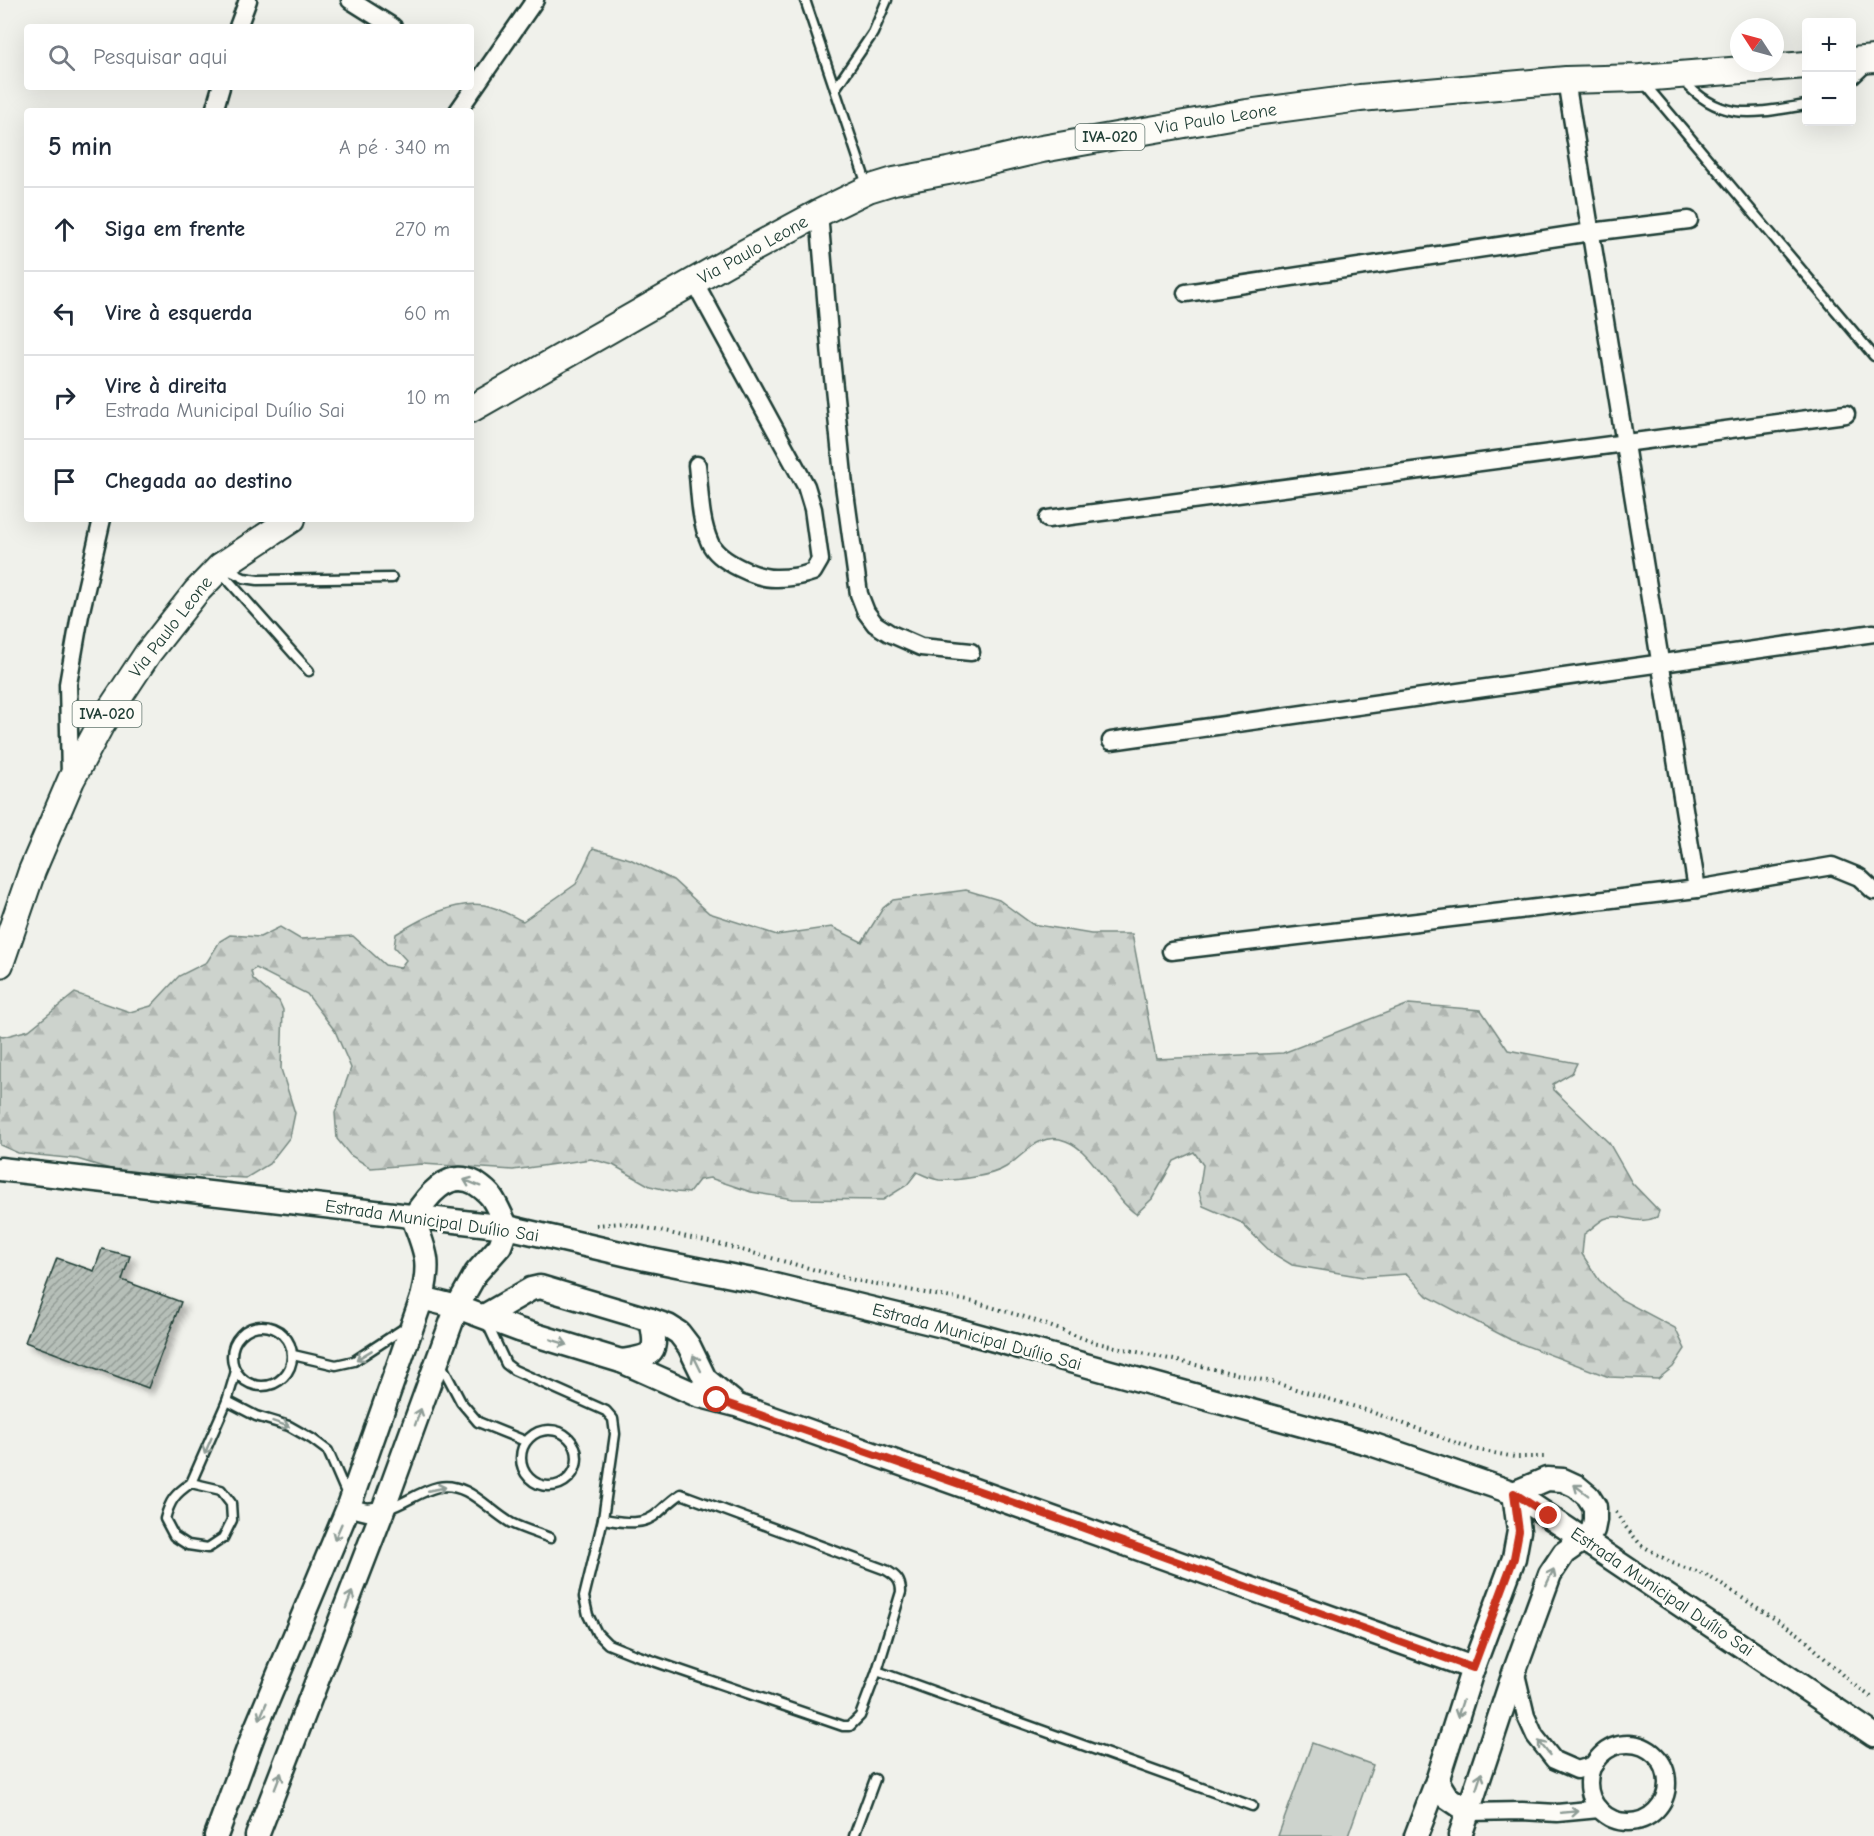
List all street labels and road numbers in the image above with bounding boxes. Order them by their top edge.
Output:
street label: Via Paulo Leone [1154,99,1278,139]
road number: IVA-020 [1076,124,1144,150]
street label: Via Paulo Leone [694,211,812,289]
street label: Via Paulo Leone [125,572,217,682]
road number: IVA-020 [72,701,142,727]
street label: Estrada Municipal Duílio Sai [324,1196,540,1246]
street label: Estrada Municipal Duílio Sai [870,1299,1084,1375]
street label: Estrada Municipal Duílio Sai [1567,1523,1757,1661]

